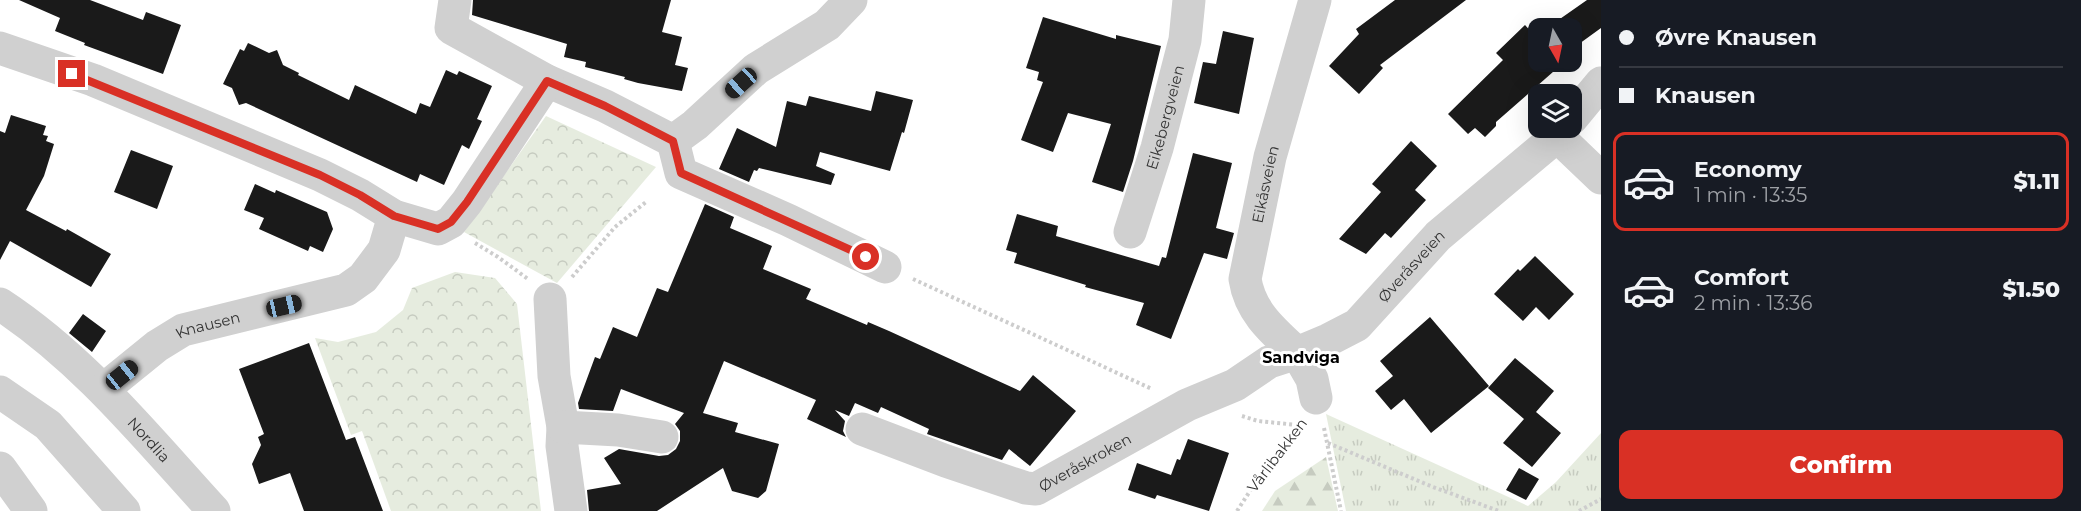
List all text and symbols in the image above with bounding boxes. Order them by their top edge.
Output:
north arrow [1528,18,1582,72]
map controls [1528,18,1582,138]
text: Øvre Knausen [1655,24,1817,51]
route end [58,60,85,87]
street label: Eikebergveien [1141,63,1188,172]
car [722,64,760,102]
text: Knausen [1655,82,1756,109]
button: layers [1528,84,1582,138]
street label: Eikåsveien [1247,143,1282,225]
icon: car [1622,155,1676,209]
text: Economy [1694,156,1802,183]
text: $1.11 [2013,168,2060,195]
text: 1 min · 13:35 [1694,183,1807,207]
street label: Øveråsveien [1373,225,1448,306]
route start [852,243,879,270]
icon: car [1622,263,1676,317]
text: Comfort [1694,264,1789,291]
text: $1.50 [2002,276,2060,303]
text: 2 min · 13:36 [1694,291,1812,315]
car [264,293,304,319]
street label: Knausen [171,307,242,342]
district label: Sandviga [1262,348,1340,367]
car [102,357,142,393]
street label: Nordlia [124,413,175,466]
street label: Vårlibakken [1243,414,1311,496]
street label: Øveråskroken [1035,429,1134,495]
button: Confirm [1619,430,2063,499]

